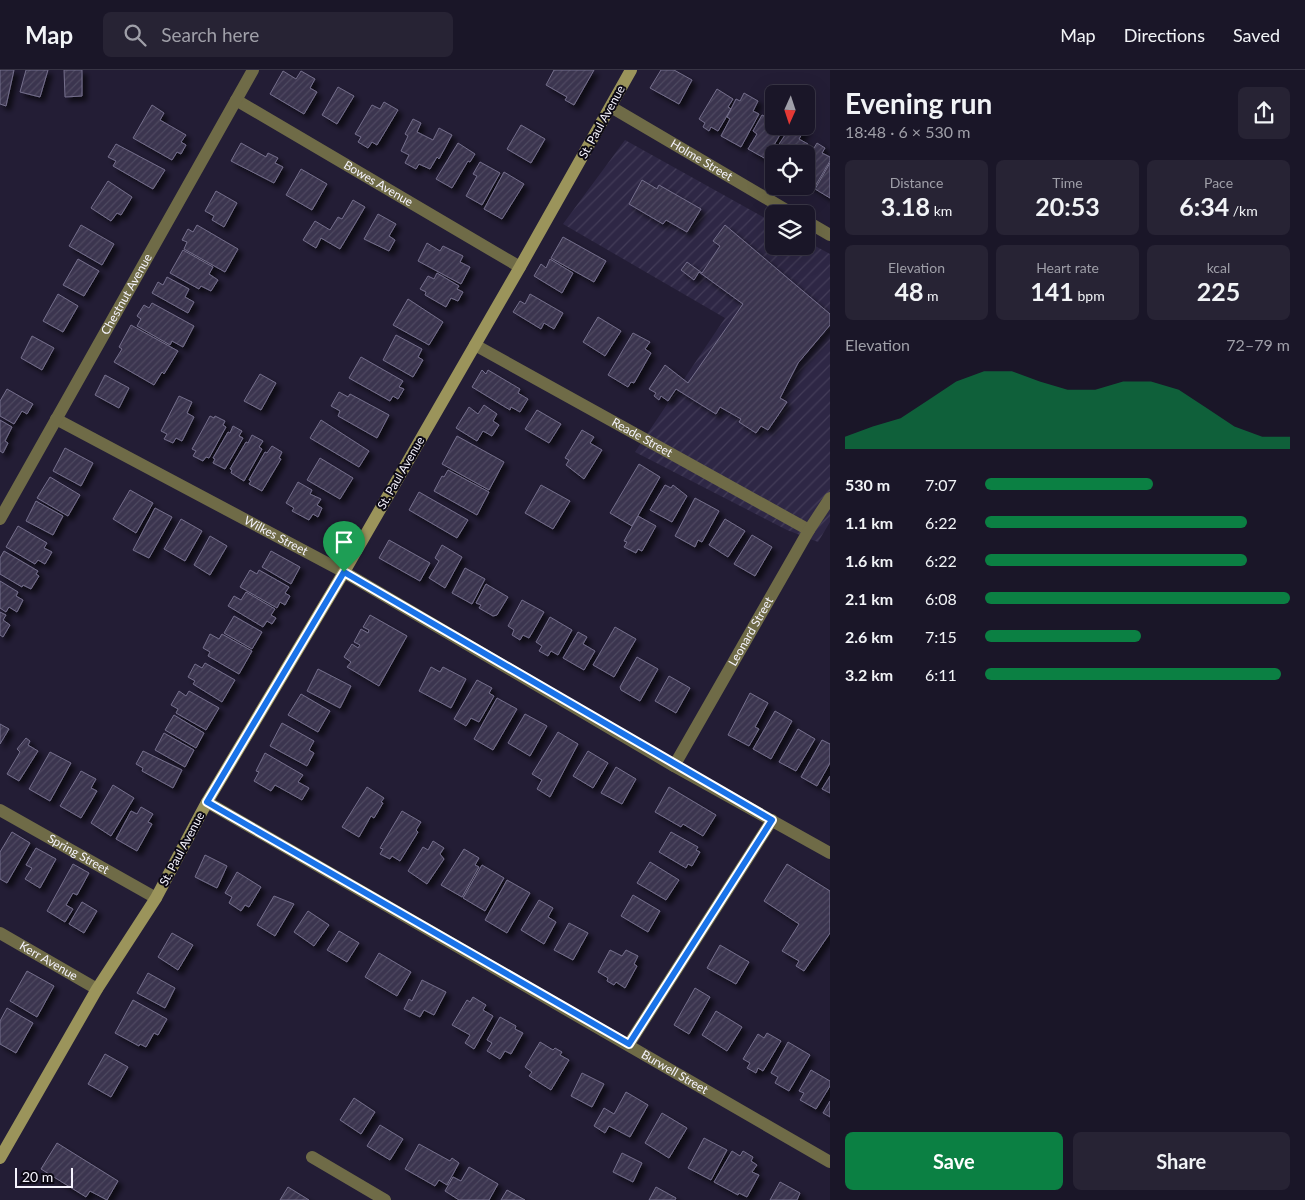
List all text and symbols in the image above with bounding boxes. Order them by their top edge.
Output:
search box [103,12,453,57]
text: Map [25,20,73,49]
icon: search [121,21,149,49]
text: Search here [161,23,259,46]
text: Map [1060,24,1096,46]
text: Directions [1124,24,1205,46]
text: Saved [1233,24,1280,46]
street label: St. Paul Avenue [575,83,628,161]
north arrow [765,85,815,135]
map controls [765,85,815,255]
text: Evening run [845,86,992,120]
button: share [1238,87,1290,139]
text: 18:48 · 6 × 530 m [845,122,970,141]
street label: Holme Street [668,136,736,184]
button: locate [765,145,815,195]
street label: Bowes Avenue [341,157,416,209]
text: Distance [890,174,943,191]
text: Time [1052,174,1083,191]
text: Pace [1204,174,1233,191]
text: 3.18 [881,191,930,221]
text: 20:53 [1035,191,1100,221]
text: 6:34 [1179,191,1229,221]
text: km [930,202,952,219]
text: /km [1229,202,1258,219]
button: layers [765,205,815,255]
street label: Chestnut Avenue [97,251,155,337]
text: Elevation [888,259,945,276]
text: Heart rate [1036,259,1099,276]
text: kcal [1207,259,1230,276]
text: 48 [894,276,923,306]
text: 141 [1030,276,1074,306]
text: 225 [1197,276,1240,306]
text: m [923,287,939,304]
text: bpm [1074,287,1105,304]
text: Elevation [845,335,910,354]
text: 72–79 m [1226,335,1290,354]
street label: Reade Street [609,414,676,460]
street label: St. Paul Avenue [374,434,427,512]
text: 530 m [845,475,890,494]
text: 7:07 [925,475,957,494]
street label: Wilkes Street [242,512,311,559]
text: 1.1 km [845,513,893,532]
text: 6:22 [925,513,957,532]
pin [323,521,365,572]
icon: arrive [330,528,358,556]
text: 1.6 km [845,551,893,570]
text: 6:22 [925,551,957,570]
text: 2.1 km [845,589,893,608]
text: 6:08 [925,589,957,608]
street label: Leonard Street [725,593,777,668]
text: 2.6 km [845,627,893,646]
text: 7:15 [925,627,957,646]
text: 3.2 km [845,665,893,684]
text: 6:11 [925,665,957,684]
street label: St. Paul Avenue [156,809,207,888]
street label: Spring Street [45,831,113,877]
street label: Kerr Avenue [17,938,81,983]
street label: Burwell Street [639,1047,712,1097]
button: Save [845,1132,1063,1190]
button: Share [1073,1132,1290,1190]
scale bar [15,1165,72,1188]
text: 20 m [22,1168,53,1185]

